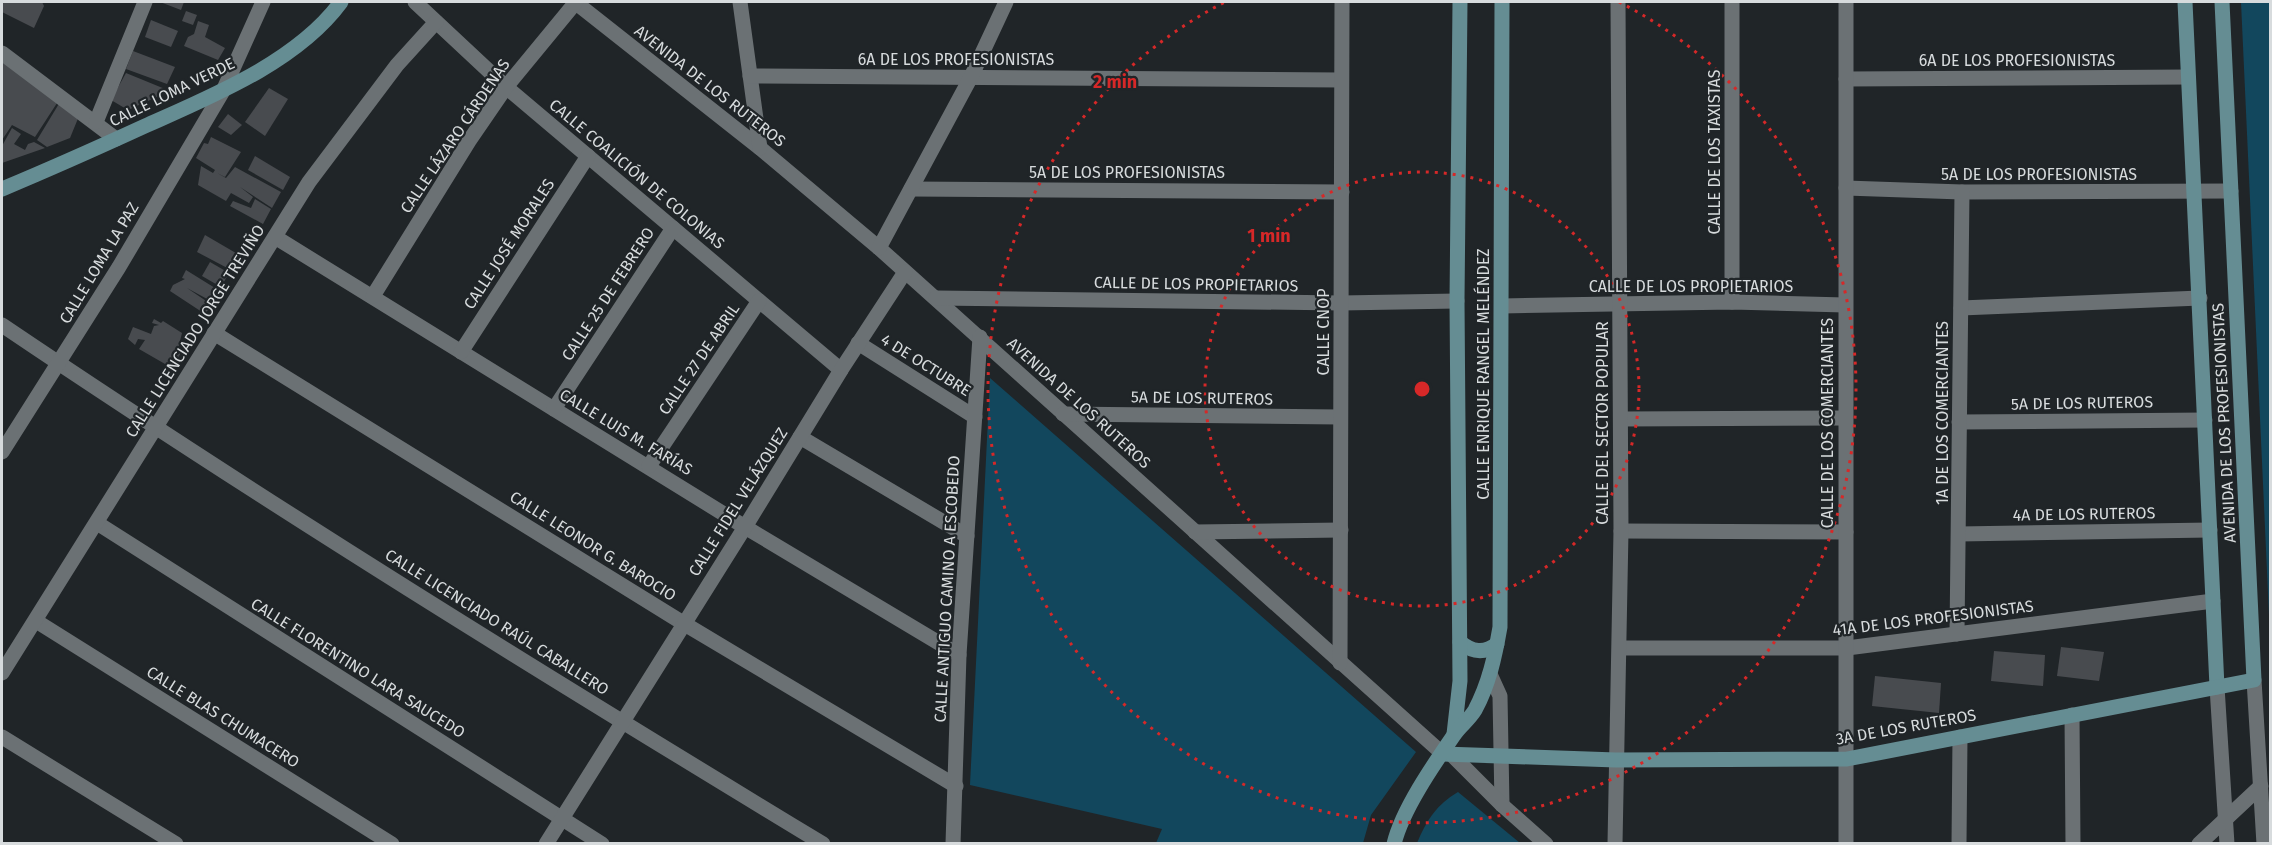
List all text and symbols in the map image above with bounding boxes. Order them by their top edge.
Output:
street label: AVENIDA DE LOS RUTEROS [631,21,789,151]
street label: 6A DE LOS PROFESIONISTAS [858,50,1054,69]
street label: 6A DE LOS PROFESIONISTAS [1919,51,2115,70]
street label: CALLE LOMA VERDE [106,53,238,131]
street label: CALLE LÁZARO CÁRDENAS [395,55,514,217]
street label: CALLE DE LOS TAXISTAS [1705,69,1724,234]
text: 2 min [1093,71,1137,93]
street label: CALLE COALICIÓN DE COLONIAS [546,94,729,253]
street label: 5A DE LOS PROFESIONISTAS [1029,163,1225,182]
street label: 5A DE LOS PROFESIONISTAS [1941,165,2137,184]
street label: CALLE JOSÉ MORALES [459,174,558,313]
street label: CALLE LOMA LA PAZ [55,199,143,327]
street label: CALLE LICENCIADO JORGE TREVIÑO [122,221,268,441]
street label: CALLE 25 DE FEBRERO [558,224,658,364]
text: 1 min [1247,225,1291,247]
street label: CALLE ENRIQUE RANGEL MELÉNDEZ [1473,248,1493,500]
street label: CALLE DE LOS PROPIETARIOS [1094,273,1299,295]
street label: CALLE DE LOS PROPIETARIOS [1589,277,1794,296]
street label: CALLE CNOP [1314,288,1333,376]
street label: CALLE 27 DE ABRIL [655,300,743,418]
street label: AVENIDA DE LOS PROFESIONISTAS [2208,302,2240,543]
street label: CALLE DE LOS COMERCIANTES [1818,317,1837,528]
street label: CALLE DEL SECTOR POPULAR [1593,321,1612,525]
street label: 1A DE LOS COMERCIANTES [1933,321,1952,505]
street label: 4 DE OCTUBRE [877,330,975,400]
street label: AVENIDA DE LOS RUTEROS [1003,334,1155,473]
centre of rings [1412,379,1432,399]
street label: CALLE LUIS M. FARÍAS [556,384,697,479]
street label: 5A DE LOS RUTEROS [1131,387,1273,409]
street label: 5A DE LOS RUTEROS [2011,392,2153,414]
street label: CALLE FIDEL VELÁZQUEZ [684,424,791,580]
street label: CALLE ANTIGUO CAMINO A ESCOBEDO [931,455,963,723]
street label: CALLE LEONOR G. BAROCIO [506,487,680,605]
street label: 4A DE LOS RUTEROS [2013,503,2156,525]
street label: CALLE LICENCIADO RAÚL CABALLERO [382,544,613,699]
street label: CALLE FLORENTINO LARA SAUCEDO [247,594,469,742]
street label: 41A DE LOS PROFESIONISTAS [1831,596,2035,640]
street label: CALLE BLAS CHUMACERO [143,662,303,772]
street label: 3A DE LOS RUTEROS [1834,705,1978,749]

